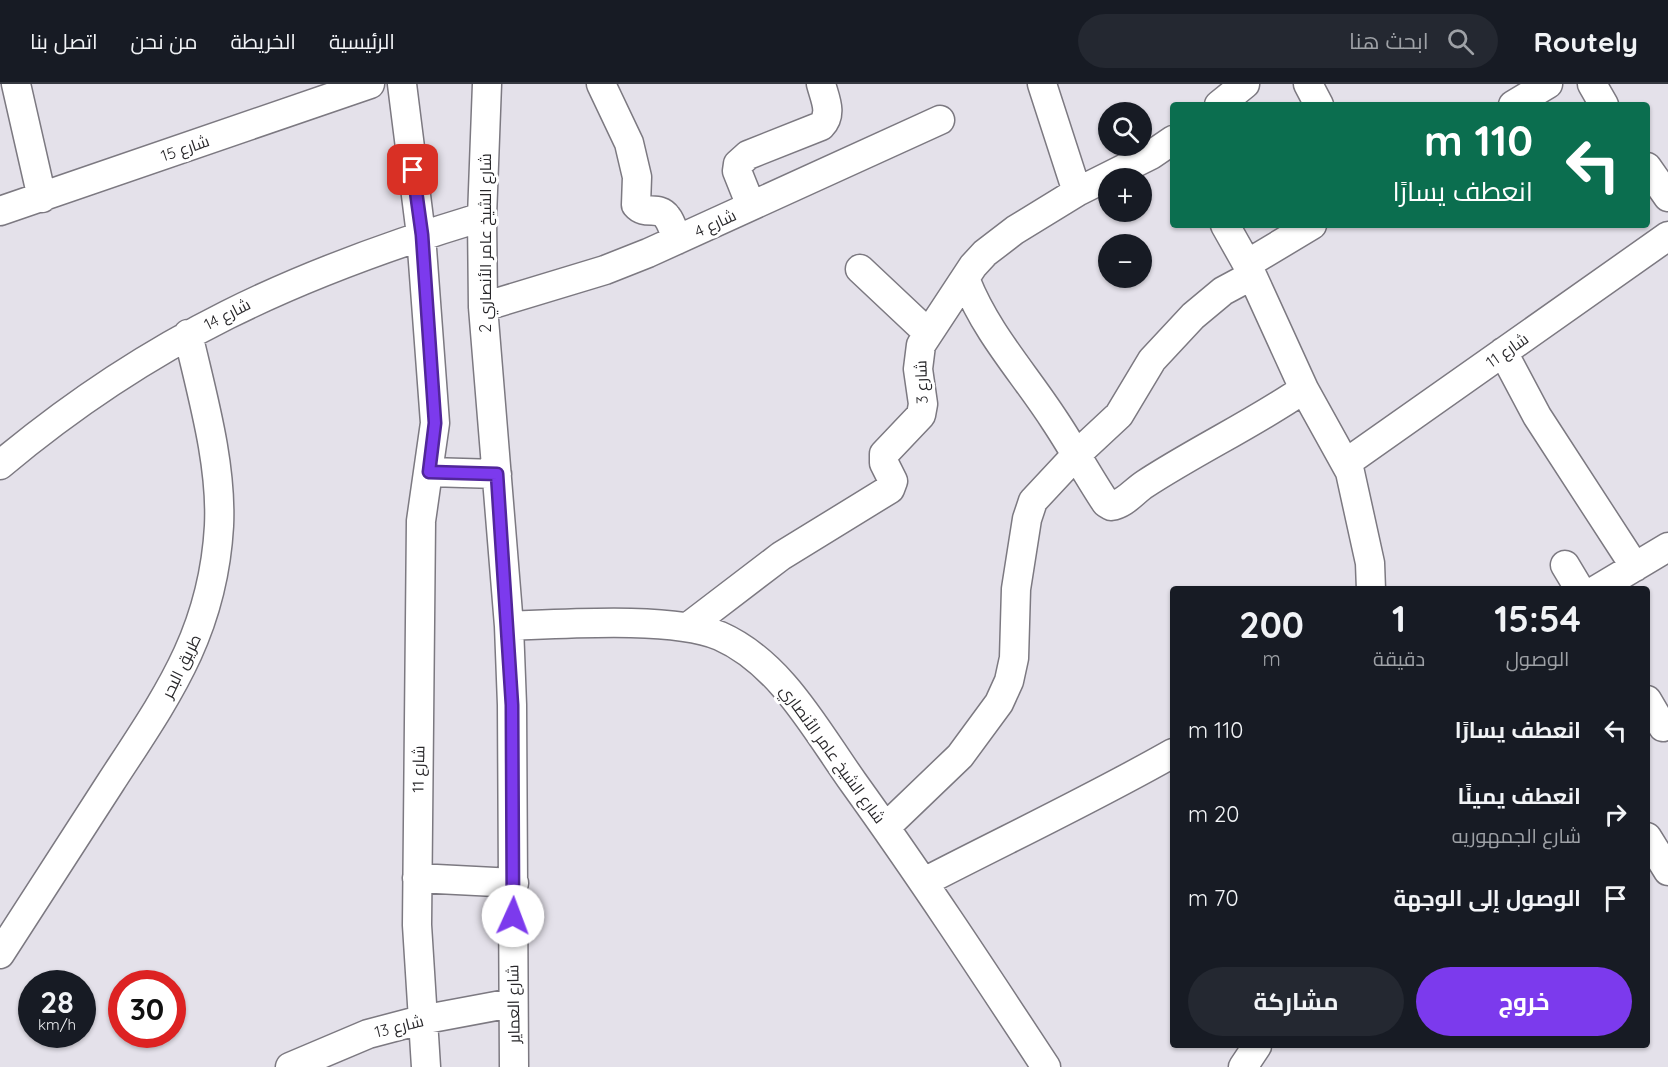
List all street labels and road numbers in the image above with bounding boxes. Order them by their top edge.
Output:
street label: شارع 15 [158,130,213,167]
street label: شارع الشيخ عامر الأنصاري 2 [475,153,499,333]
street label: شارع 4 [691,205,740,243]
street label: شارع 14 [200,294,255,336]
street label: شارع 11 [1482,328,1533,373]
street label: شارع 3 [910,360,934,404]
street label: طريق البحر [156,631,206,703]
street label: شارع الشيخ عامر الأنصاري [773,681,890,830]
street label: شارع 11 [408,745,430,793]
street label: شارع العماير [502,964,526,1045]
street label: شارع 13 [372,1010,426,1044]

